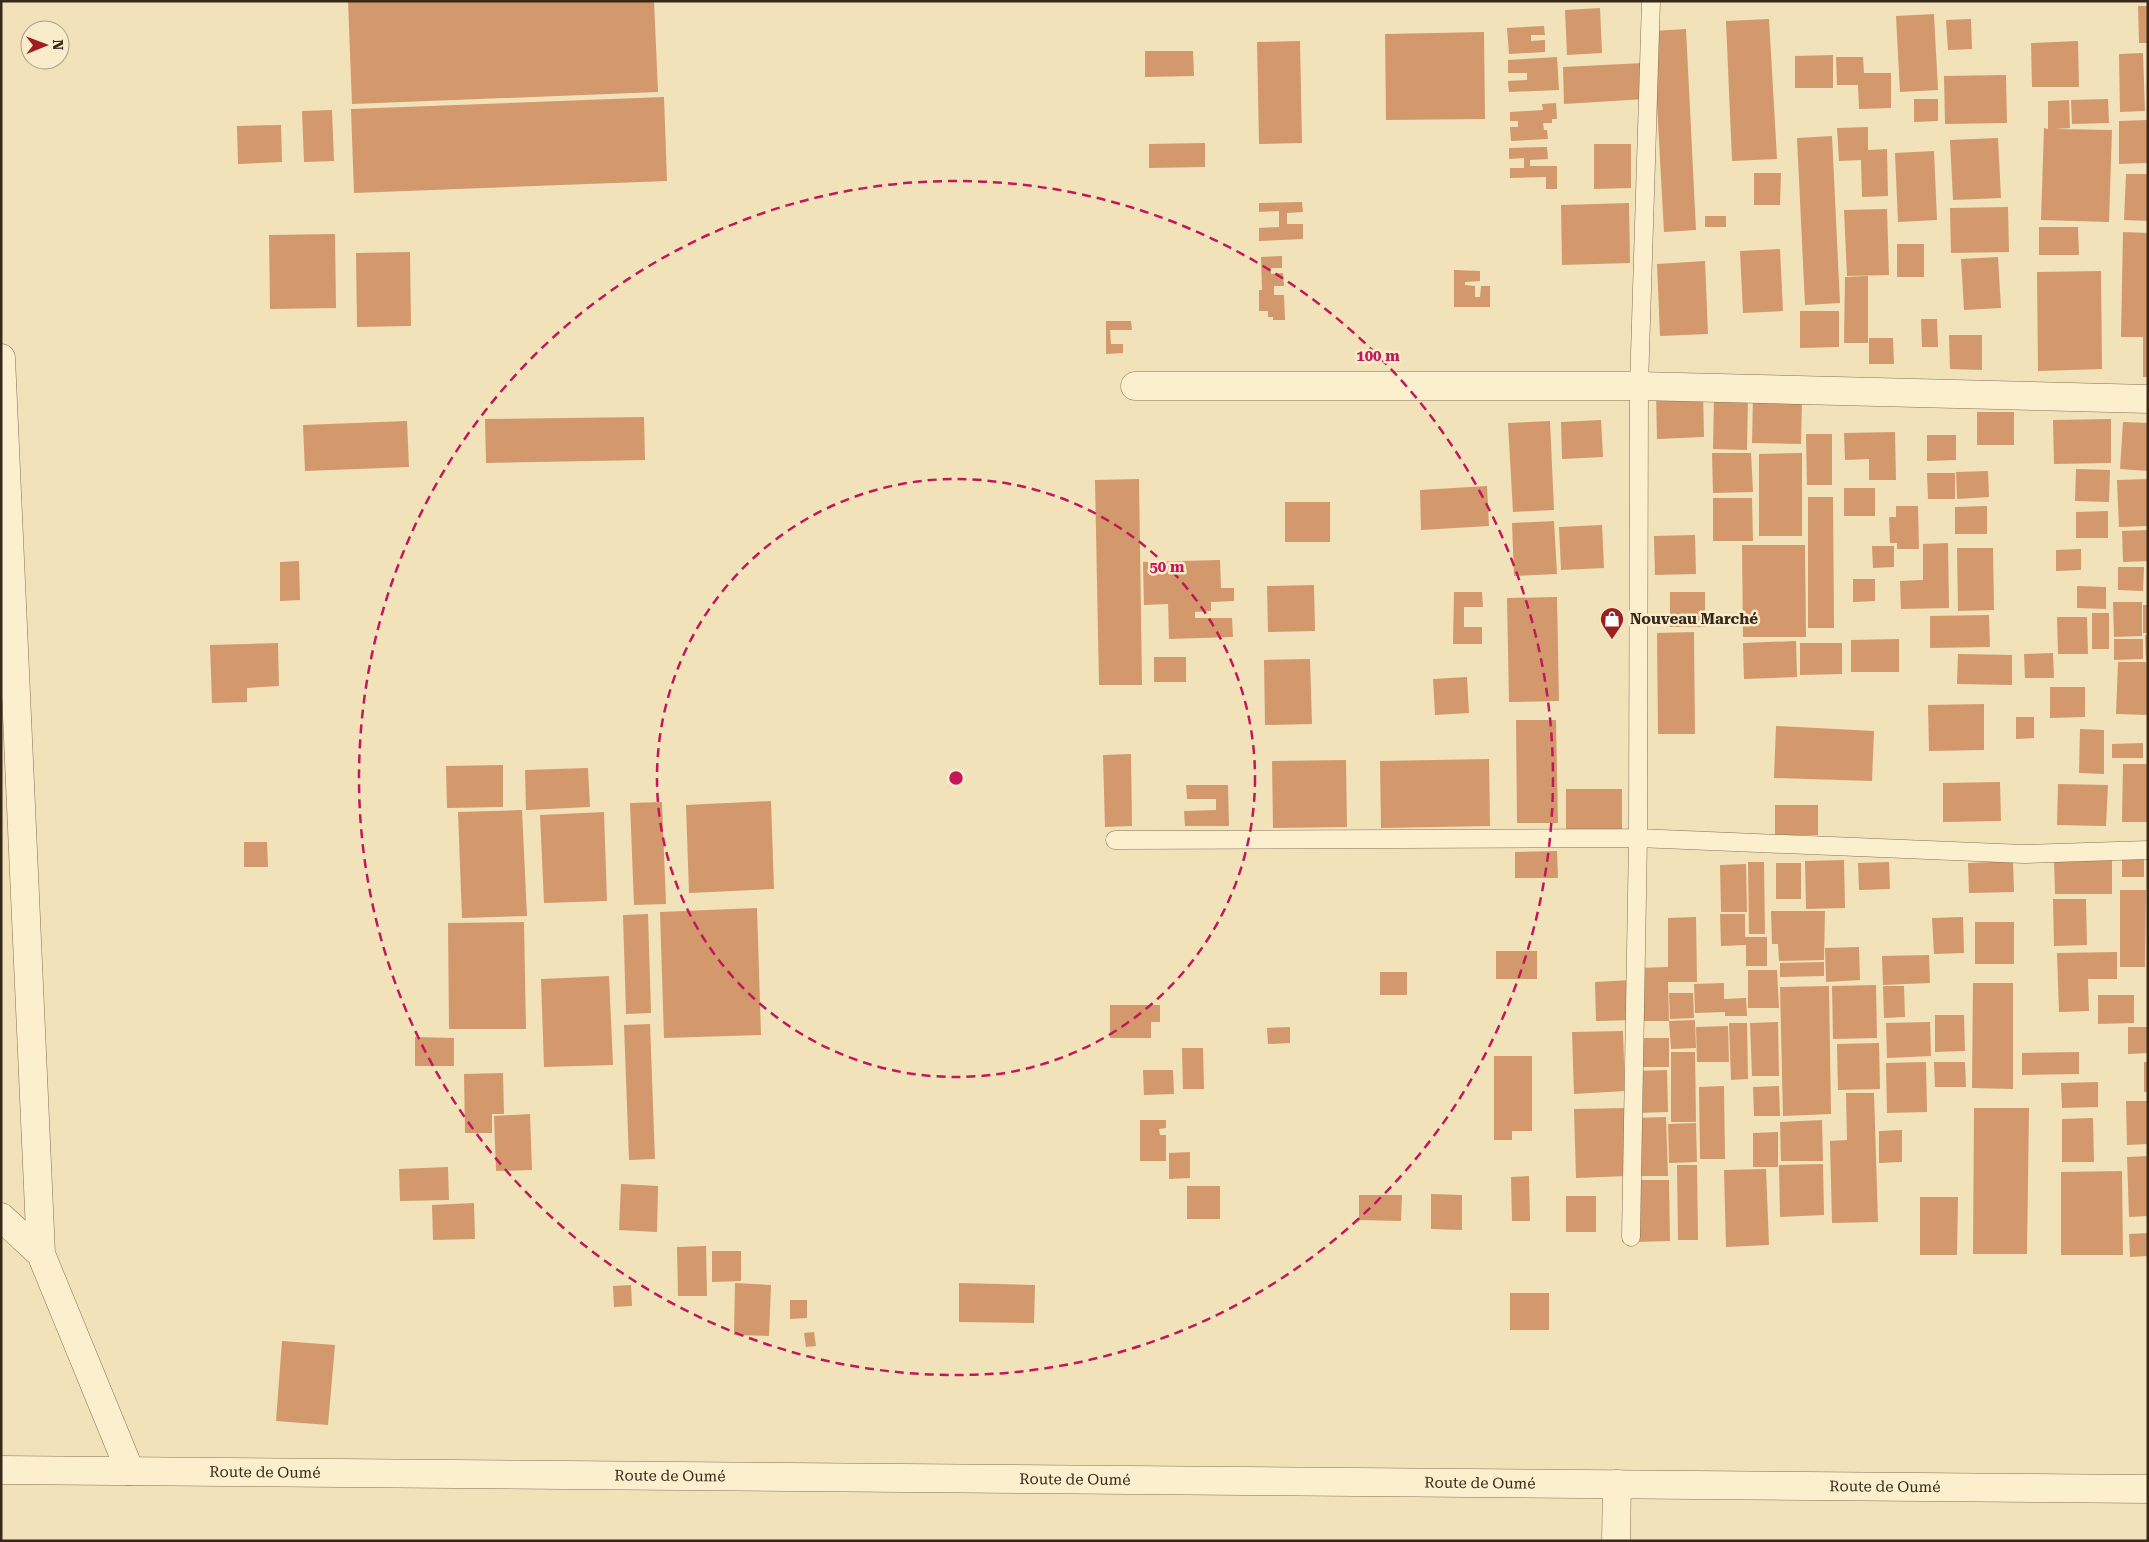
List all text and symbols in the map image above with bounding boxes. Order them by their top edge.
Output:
north arrow [20,20,70,70]
text: N [50,39,66,51]
text: 100 m [1356,347,1400,365]
text: 50 m [1149,558,1185,576]
shop icon: Nouveau Marché [1599,606,1625,640]
place label: Nouveau Marché [1630,610,1758,628]
centre of rings [947,769,965,787]
street label: Route de Oumé [209,1463,321,1482]
street label: Route de Oumé [614,1466,726,1485]
street label: Route de Oumé [1019,1470,1131,1489]
street label: Route de Oumé [1424,1474,1536,1493]
street label: Route de Oumé [1829,1477,1941,1496]

